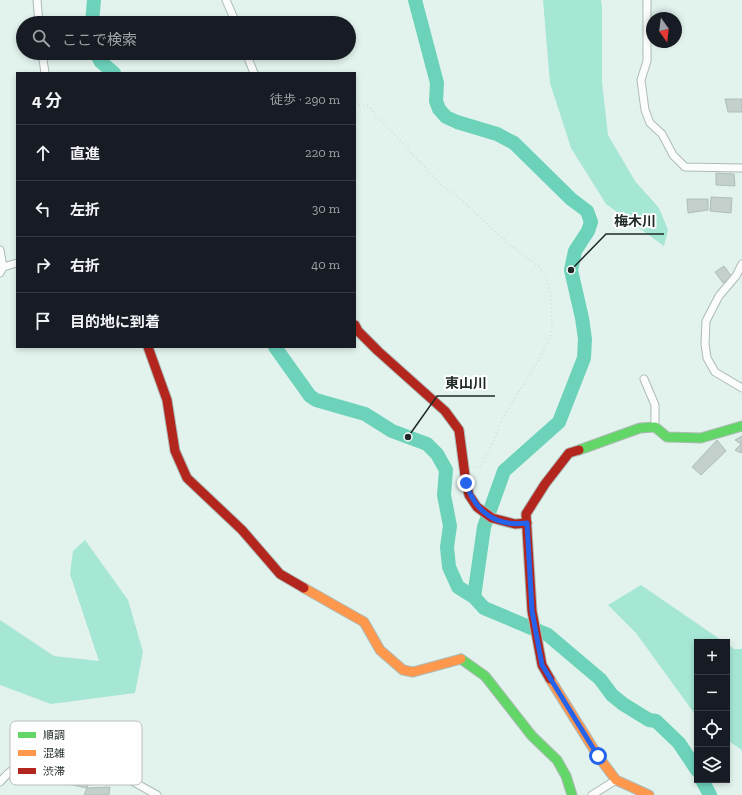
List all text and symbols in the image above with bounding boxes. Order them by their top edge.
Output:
north arrow [646,12,682,48]
search box [16,16,356,60]
icon: search [30,27,52,49]
text: ここで検索 [62,31,137,49]
text: 4 分 [32,90,62,110]
text: 徒歩 · 290 m [270,92,340,107]
icon: ahead [32,142,54,164]
text: 直進 [70,145,100,163]
text: 220 m [305,145,340,160]
icon: left [32,198,54,220]
text: 左折 [70,201,100,219]
text: 30 m [312,201,340,216]
callout: 梅木川 [606,208,664,234]
text: 梅木川 [614,213,656,230]
icon: right [32,254,54,276]
text: 右折 [70,257,100,275]
text: 40 m [311,257,340,272]
icon: arrive [32,310,54,332]
text: 目的地に到着 [70,313,160,331]
callout: 東山川 [437,370,495,396]
text: 東山川 [445,375,487,392]
route end [457,474,475,492]
map controls [694,639,730,783]
button: + [694,639,730,675]
button: − [694,675,730,711]
button: locate [694,711,730,747]
legend [10,721,142,785]
text: 順調 [43,729,65,742]
text: 混雑 [43,747,65,760]
route start [589,747,607,765]
button: layers [694,747,730,783]
text: 渋滞 [43,765,65,778]

